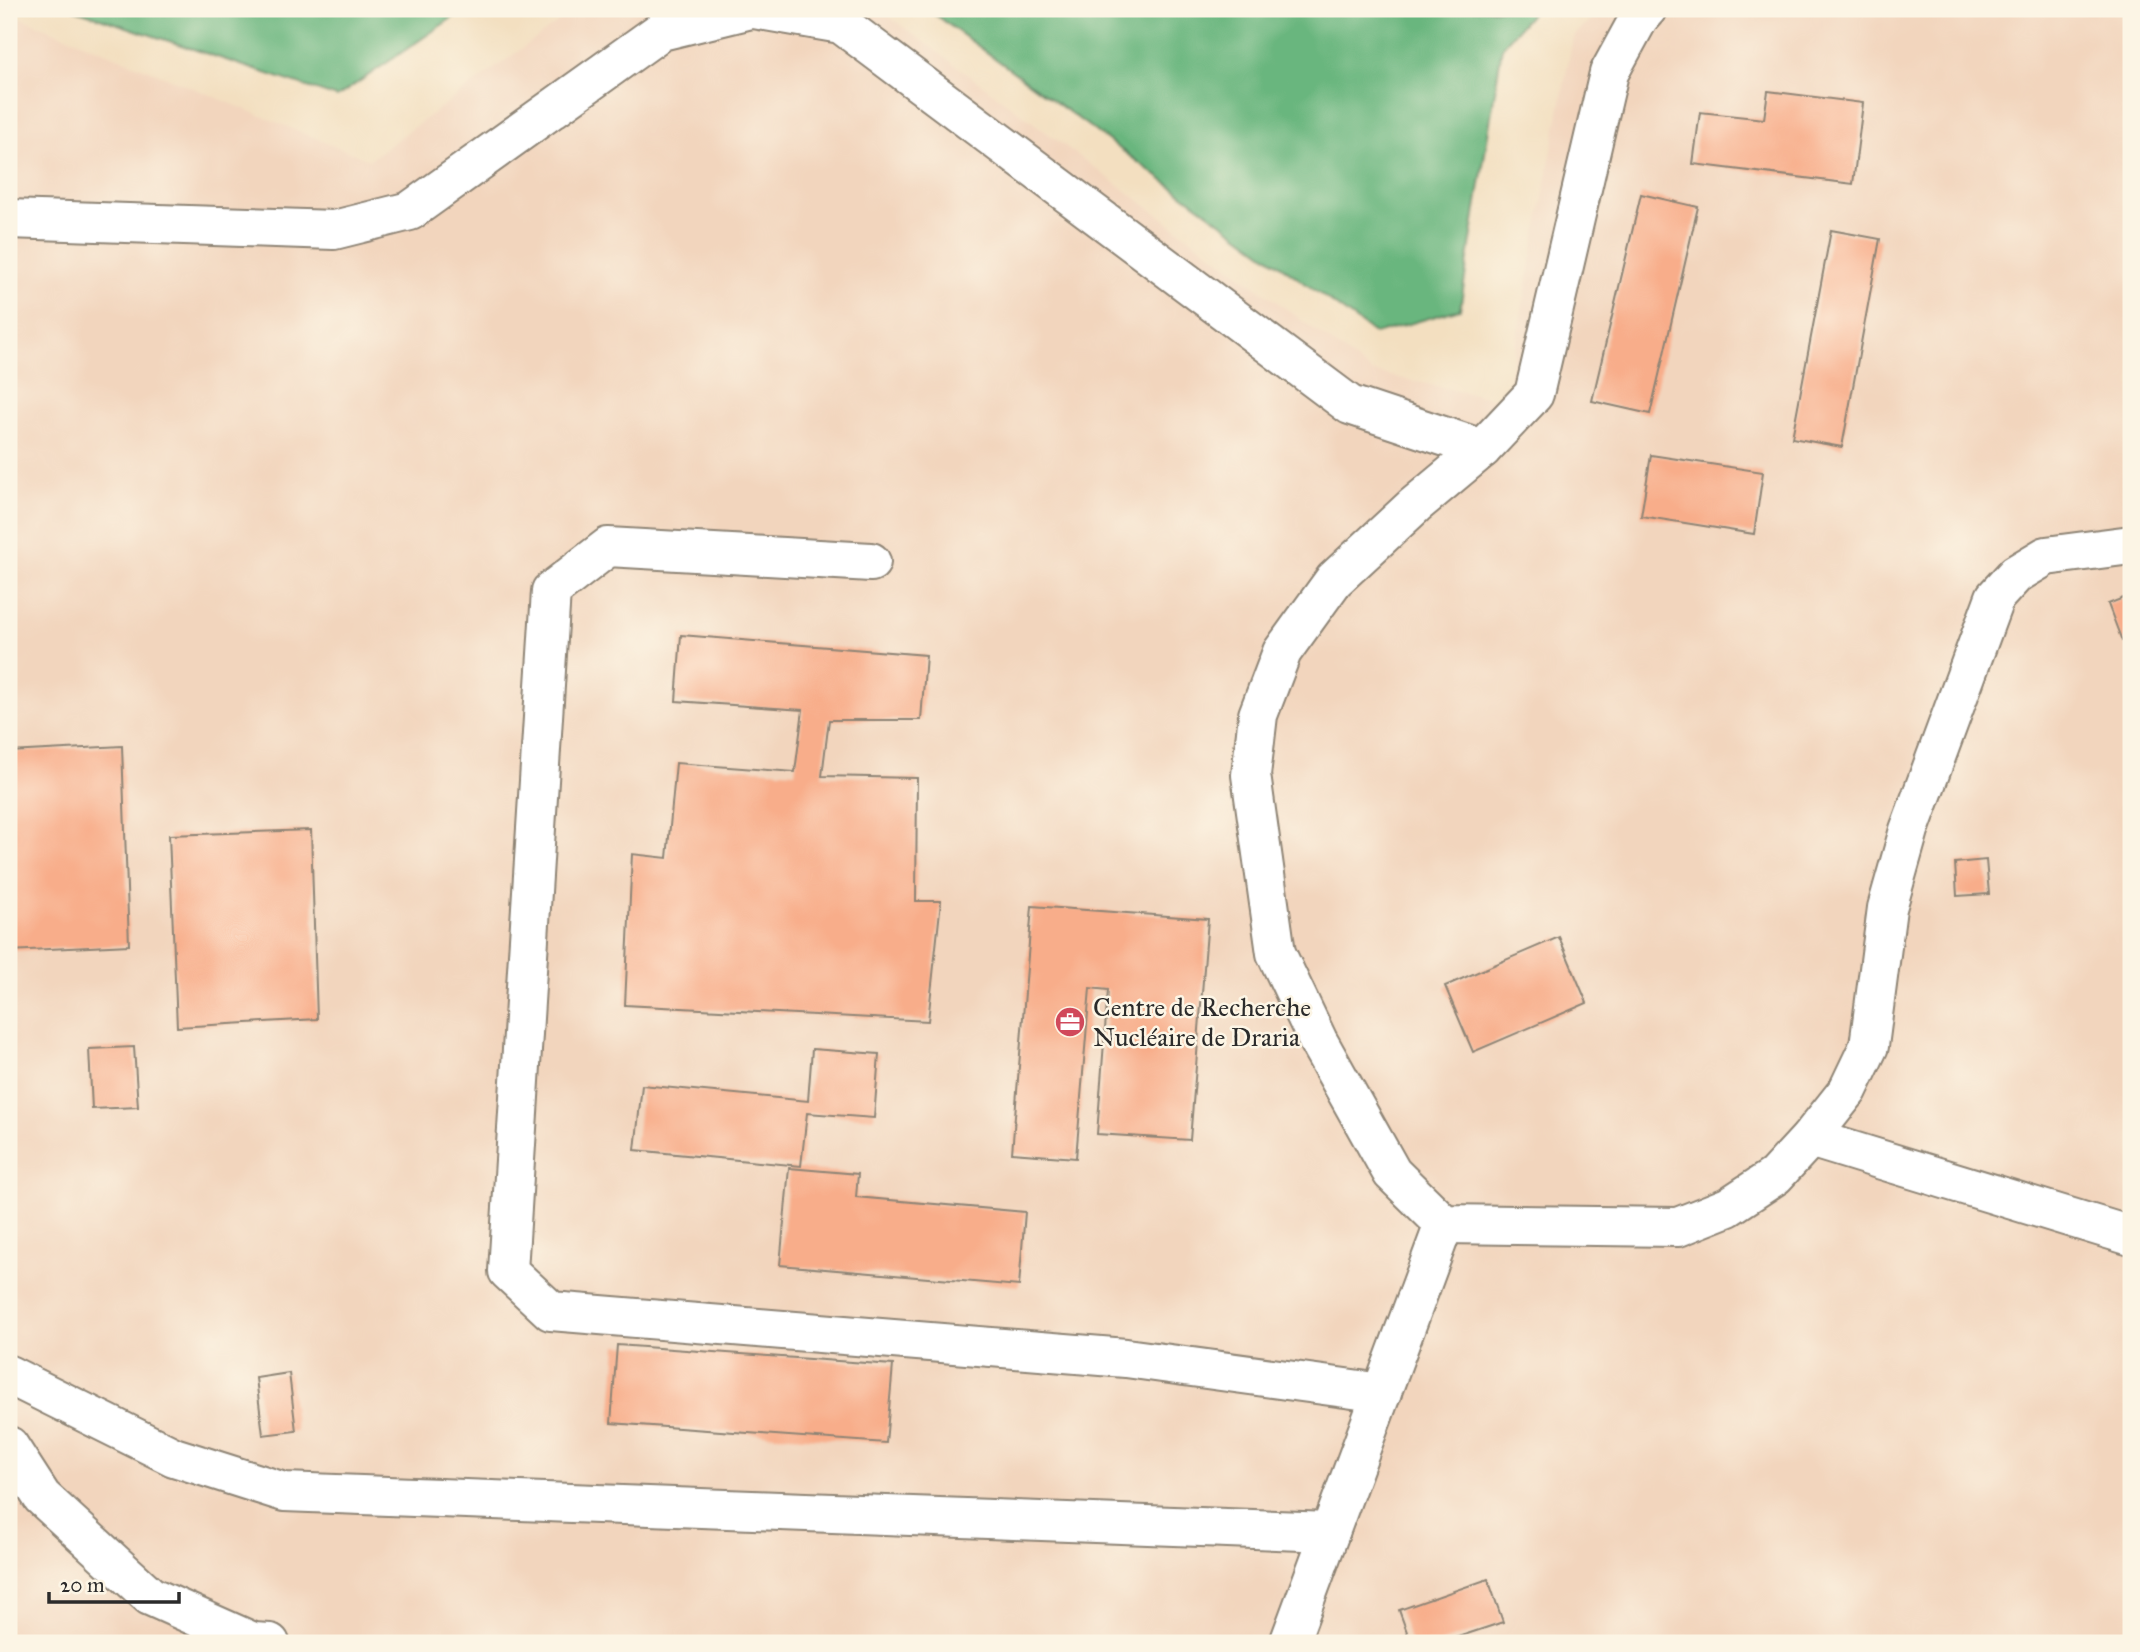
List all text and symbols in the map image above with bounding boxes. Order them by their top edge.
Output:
place label: Centre de Recherche Nucléaire de Draria [1093,991,1311,1053]
office icon: Centre de Recherche Nucléaire de Draria [1053,1005,1087,1039]
scale bar [49,1561,178,1605]
text: 20 m [60,1572,105,1598]

